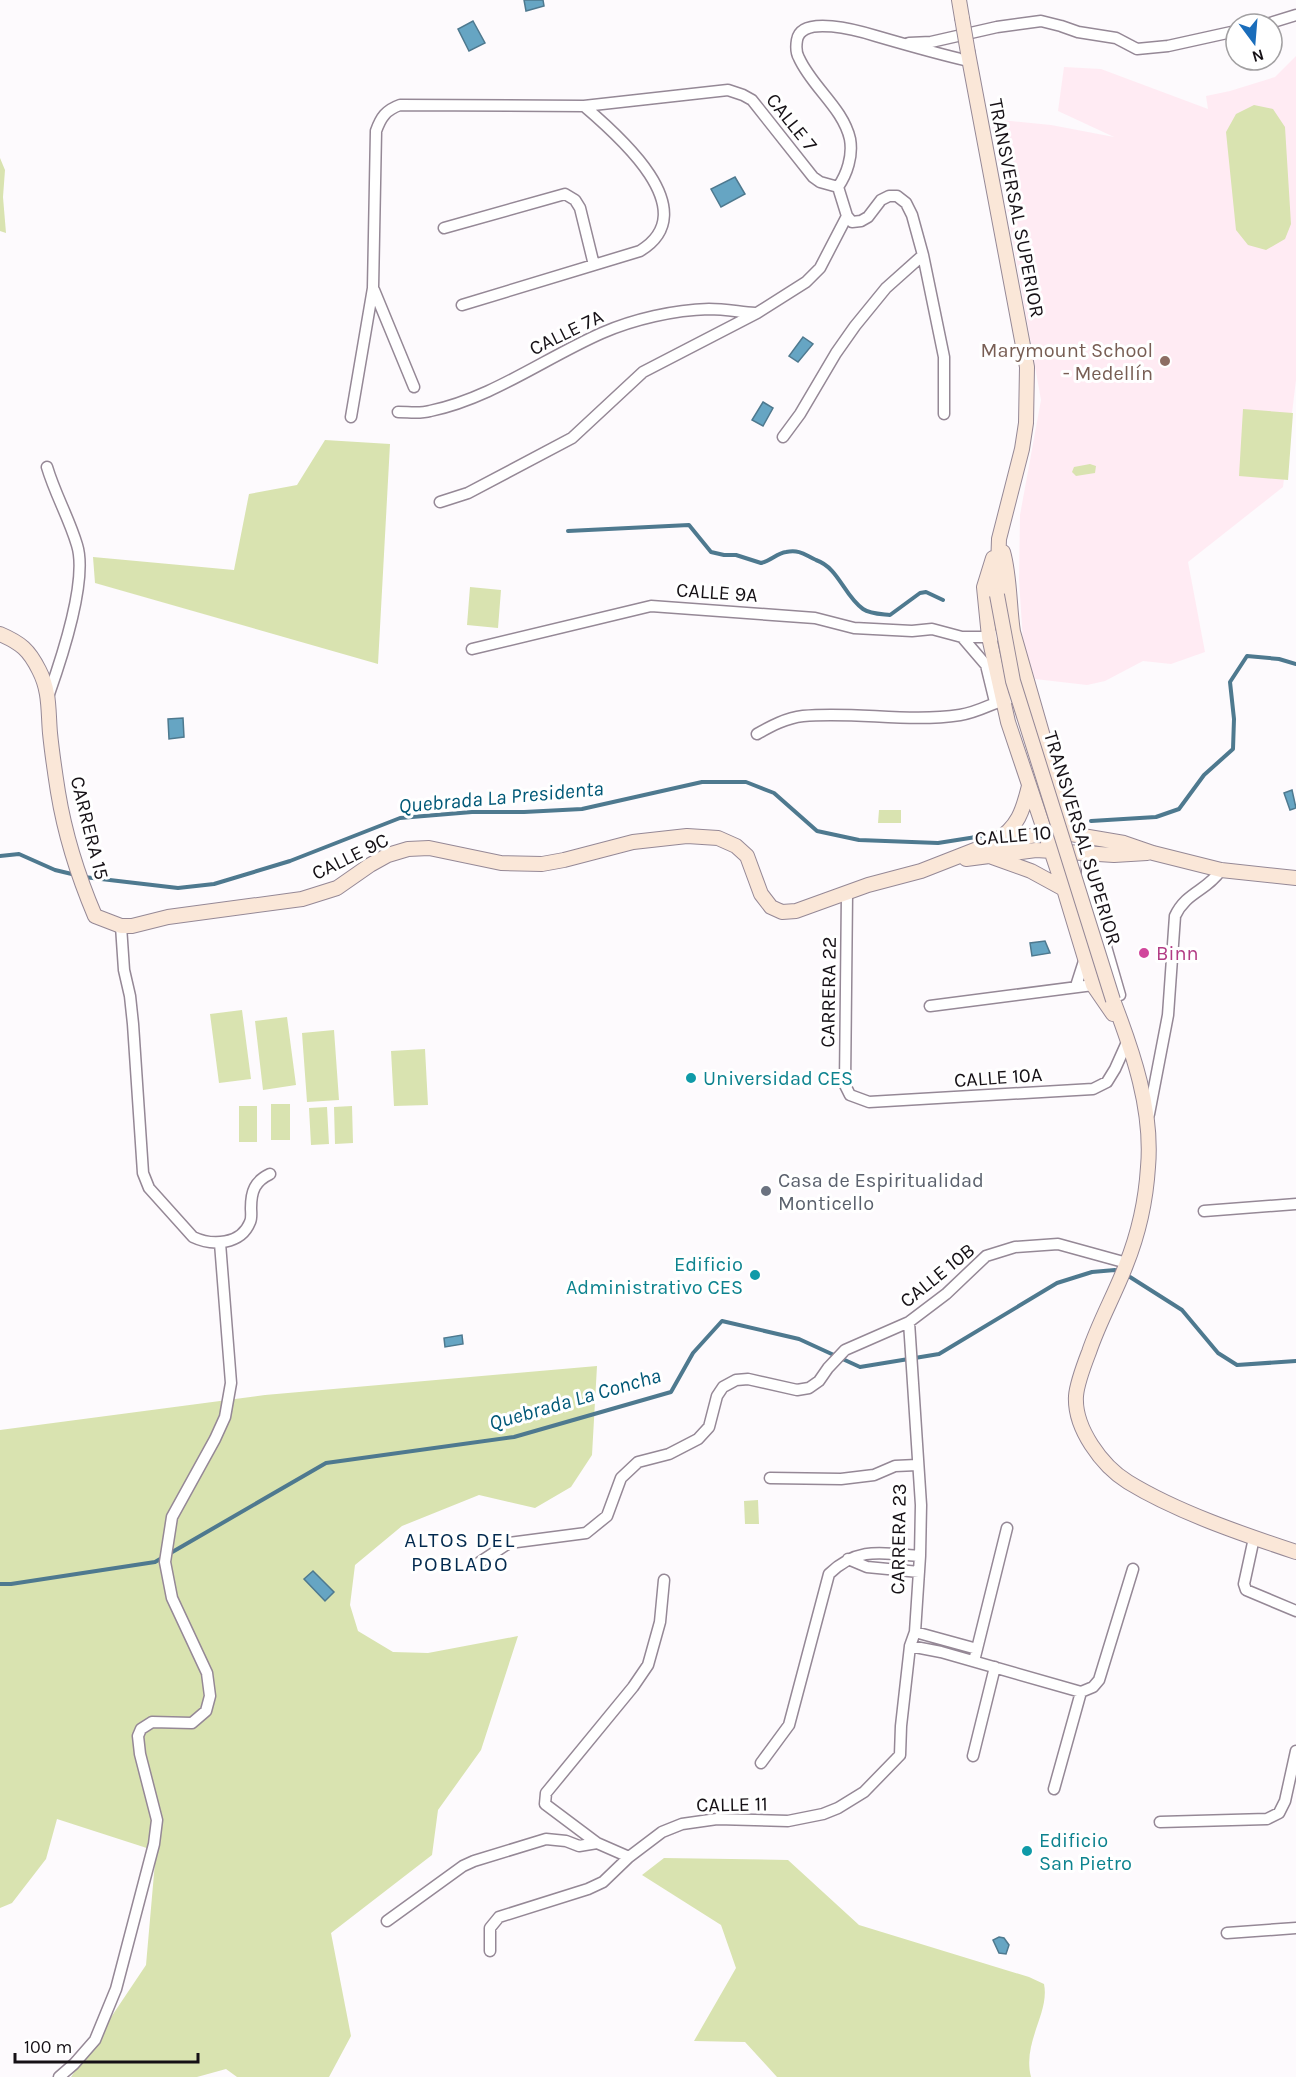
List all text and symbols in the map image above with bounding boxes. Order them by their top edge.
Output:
north arrow [1224,12,1284,72]
text: N [1250,45,1266,67]
street label: CALLE 7 [761,89,822,156]
street label: TRANSVERSAL SUPERIOR [984,97,1049,319]
street label: CALLE 7A [526,305,607,360]
place label: Marymount School - Medellín [980,339,1153,385]
marker: Marymount School - Medellín [1158,354,1172,368]
street label: CALLE 9A [675,578,758,607]
street label: TRANSVERSAL SUPERIOR [1039,728,1126,948]
street label: CARRERA 15 [66,774,113,882]
water label: Quebrada La Presidenta [398,776,604,818]
street label: CALLE 10 [974,821,1052,850]
street label: CALLE 9C [308,828,392,885]
street label: CARRERA 22 [816,936,841,1048]
place label: Binn [1156,942,1199,965]
marker: Binn [1137,946,1151,960]
street label: CALLE 10A [953,1063,1043,1092]
place label: Universidad CES [703,1067,853,1090]
marker: Universidad CES [684,1071,698,1085]
place label: Casa de Espiritualidad Monticello [778,1169,984,1215]
marker: Casa de Espiritualidad Monticello [759,1184,773,1198]
street label: CALLE 10B [895,1238,979,1312]
place label: Edificio Administrativo CES [566,1253,743,1299]
marker: Edificio Administrativo CES [748,1268,762,1282]
water label: Quebrada La Concha [486,1363,664,1435]
street label: CARRERA 23 [886,1483,911,1595]
district label: ALTOS DEL POBLADO [404,1528,516,1576]
street label: CALLE 11 [696,1792,768,1817]
place label: Edificio San Pietro [1039,1829,1132,1875]
marker: Edificio San Pietro [1020,1844,1034,1858]
scale bar [15,2026,198,2064]
text: 100 m [24,2036,72,2058]

